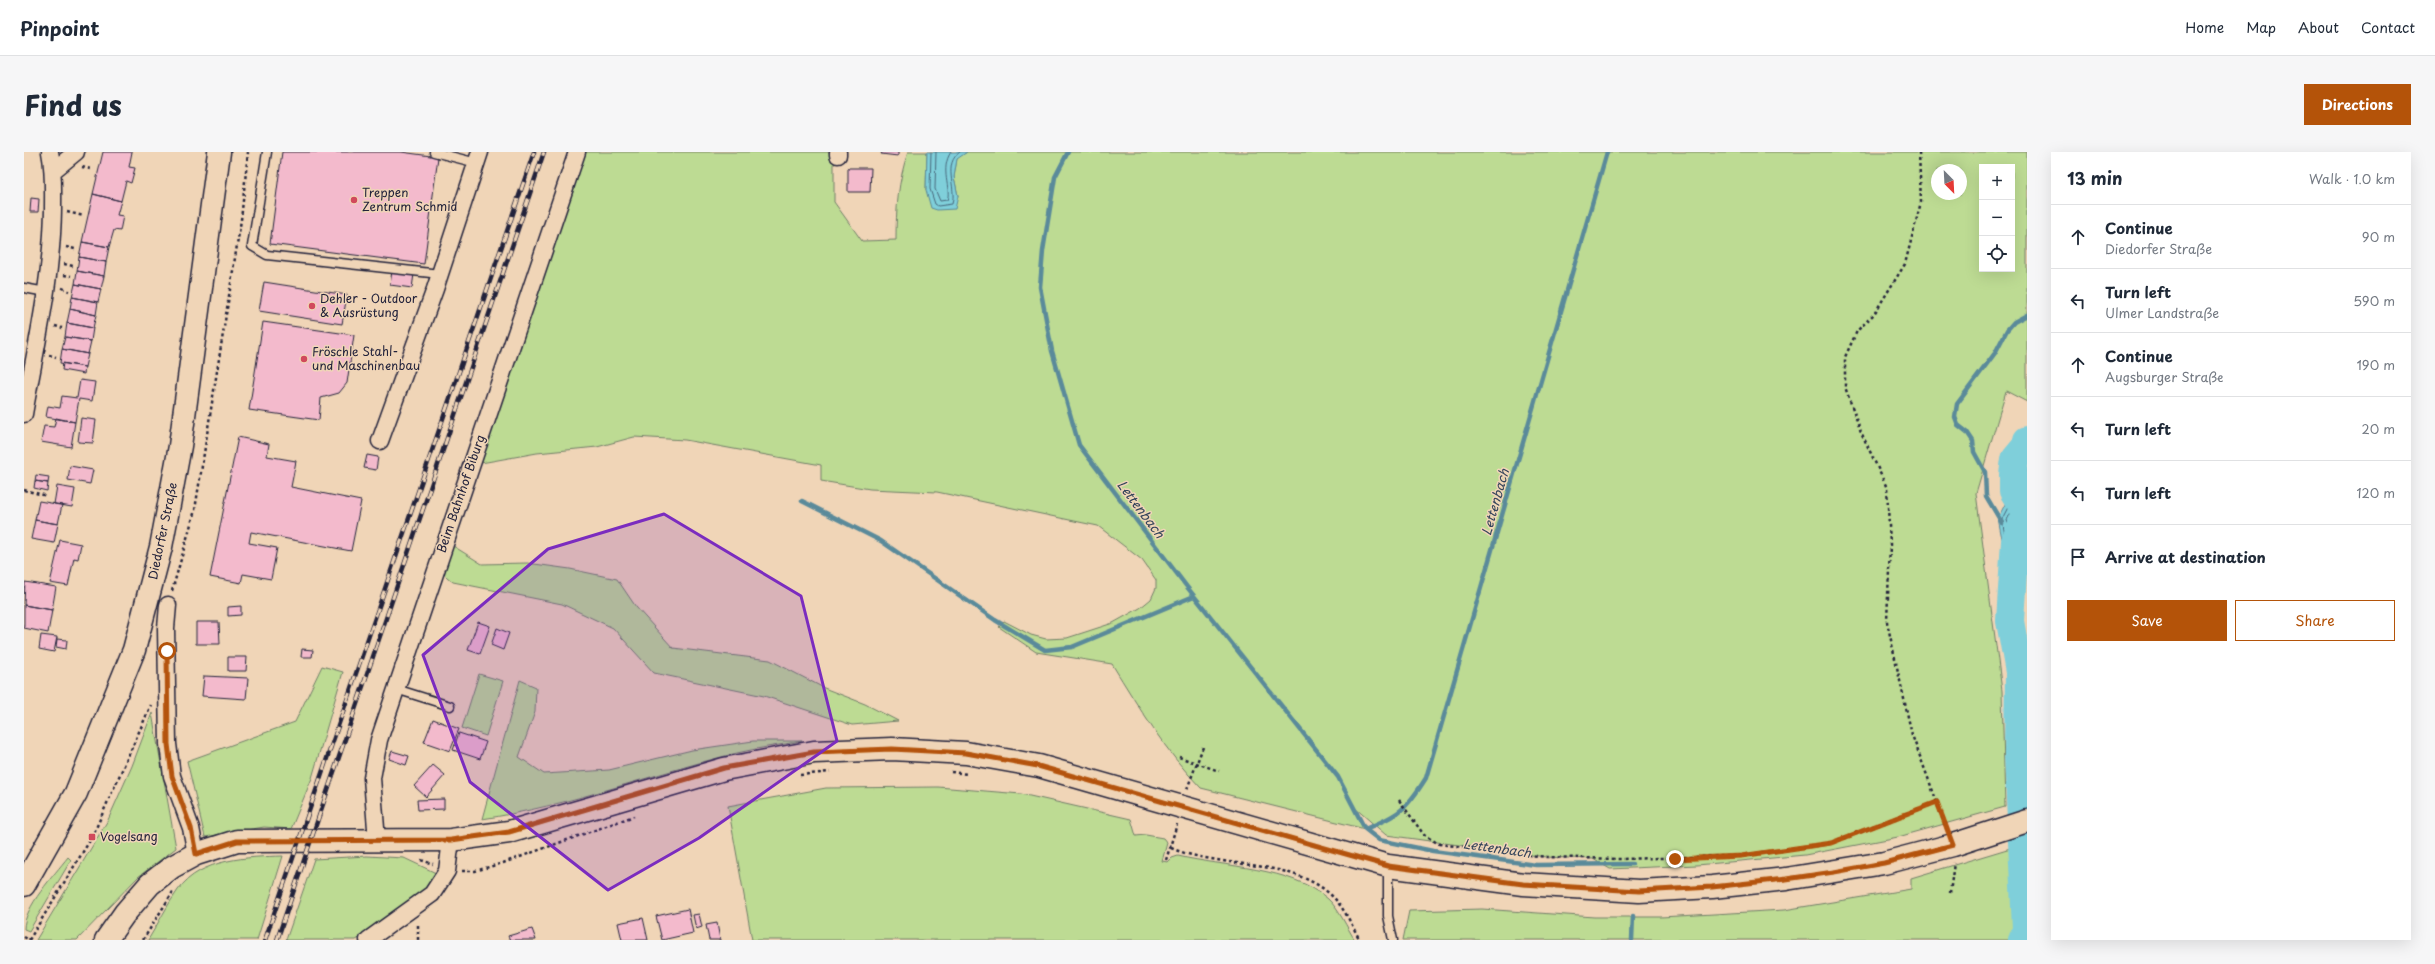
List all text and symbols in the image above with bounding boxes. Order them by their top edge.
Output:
text: Pinpoint [20,14,100,42]
text: Home [2185,17,2224,38]
text: Map [2246,17,2276,38]
text: About [2298,17,2339,38]
text: Contact [2361,17,2415,38]
text: Find us [24,83,122,126]
button: Directions [2304,84,2411,125]
north arrow [1931,164,1967,200]
map controls [1979,164,2015,272]
button: + [1979,164,2015,200]
text: 13 min [2067,165,2122,191]
text: Walk · 1.0 km [2309,169,2395,188]
place label: Treppen Zentrum Schmid [362,183,458,215]
marker: Treppen Zentrum Schmid [349,195,359,205]
button: − [1979,200,2015,236]
text: Continue [2105,216,2173,239]
icon: ahead [2067,226,2089,248]
text: 90 m [2362,227,2395,246]
button: locate [1979,236,2015,272]
text: Diedorfer Straße [2105,239,2212,258]
text: Turn left [2105,280,2171,303]
place label: Dehler - Outdoor & Ausrüstung [320,289,418,321]
icon: left [2067,290,2089,312]
text: 590 m [2353,291,2395,310]
marker: Dehler - Outdoor & Ausrüstung [307,301,317,311]
text: Ulmer Landstraße [2105,303,2219,322]
place label: Fröschle Stahl- und Maschinenbau [312,342,420,374]
text: Continue [2105,344,2173,367]
marker: Fröschle Stahl- und Maschinenbau [299,354,309,364]
icon: ahead [2067,354,2089,376]
text: 190 m [2356,355,2395,374]
text: Augsburger Straße [2105,367,2224,386]
text: Turn left [2105,417,2171,440]
icon: left [2067,418,2089,440]
text: 20 m [2361,419,2395,438]
street label: Beim Bahnhof Biburg [431,432,489,555]
water label: Lettenbach [1476,466,1513,537]
water label: Lettenbach [1113,476,1170,542]
street label: Diedorfer Straße [143,481,181,581]
text: Turn left [2105,481,2171,504]
icon: left [2067,482,2089,504]
text: 120 m [2356,483,2395,502]
text: Arrive at destination [2105,545,2266,568]
icon: arrive [2067,546,2089,568]
button: Save [2067,600,2227,641]
button: Share [2235,600,2395,641]
route start [158,642,176,660]
place label: Vogelsang [100,827,158,845]
marker: Vogelsang [87,832,97,842]
water label: Lettenbach [1462,833,1533,862]
route end [1666,850,1684,868]

